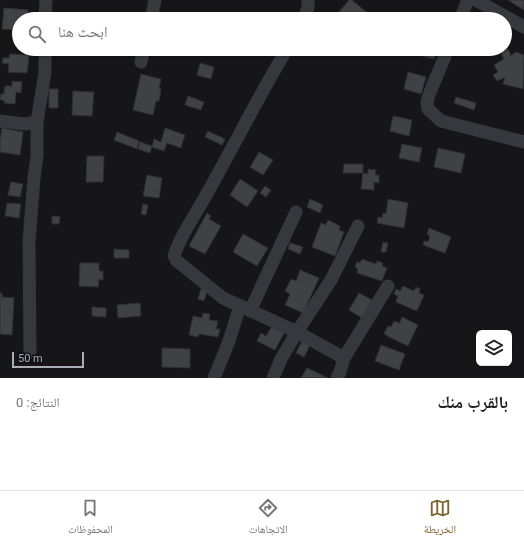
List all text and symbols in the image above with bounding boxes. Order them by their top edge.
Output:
search box [12,12,512,56]
icon: search [26,23,48,45]
text: ابحث هنا [58,23,107,41]
map controls [476,330,512,366]
button: layers [476,330,512,366]
scale bar [12,350,84,369]
text: 50 m [18,352,43,365]
text: بالقرب منك [437,392,508,412]
text: النتائج: 0 [16,395,60,410]
tab: المحفوظات [68,497,113,540]
tab: الاتجاهات [249,497,288,540]
tab: الخريطة [424,497,456,540]

